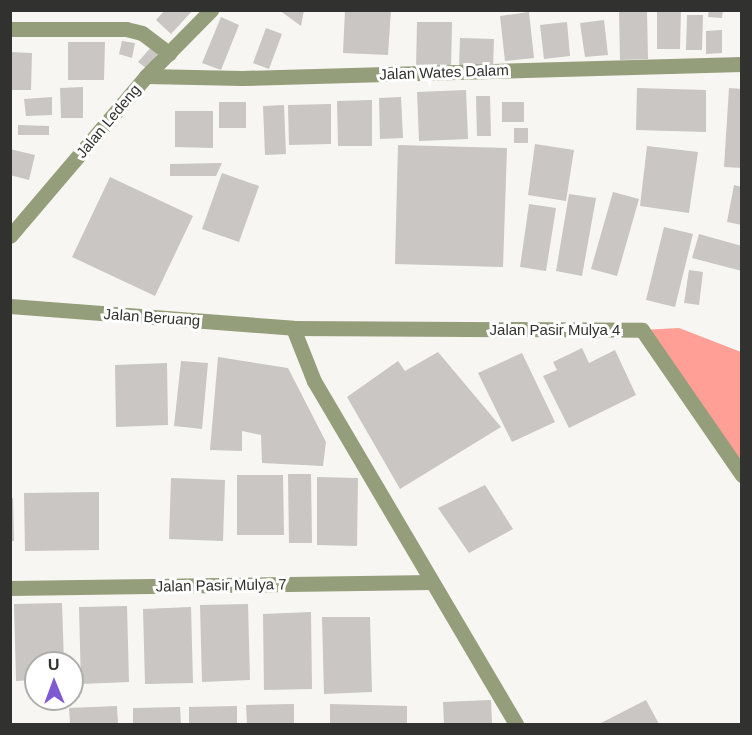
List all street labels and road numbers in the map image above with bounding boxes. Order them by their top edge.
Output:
street label: Jalan Wates Dalam [379,61,509,83]
street label: Jalan Ledeng [72,81,144,161]
street label: Jalan Beruang [103,305,201,329]
street label: Jalan Pasir Mulya 4 [490,321,620,339]
street label: Jalan Pasir Mulya 7 [155,575,287,595]

